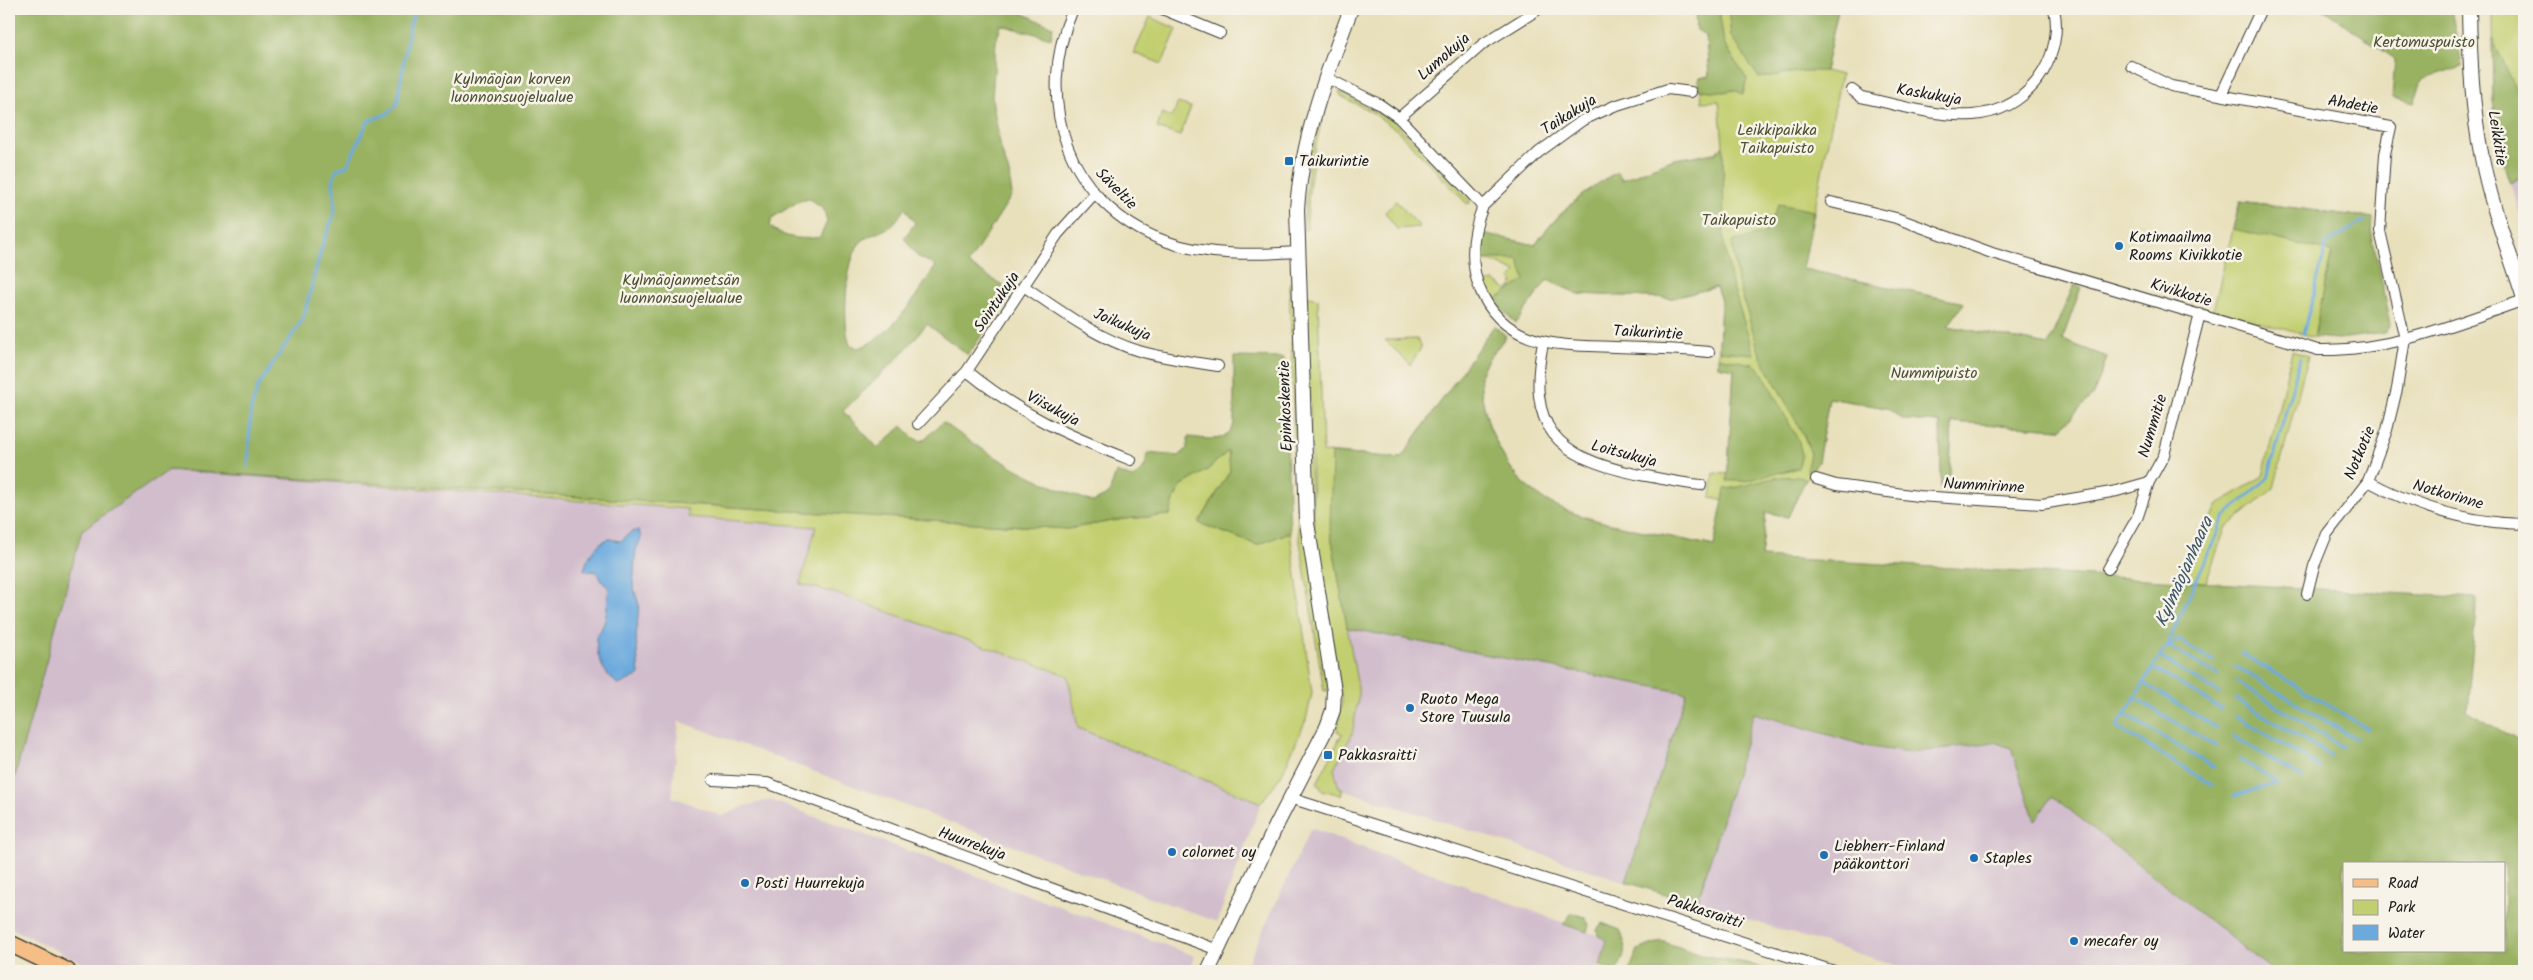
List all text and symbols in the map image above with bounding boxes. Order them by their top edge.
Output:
street label: Lumokuja [1412,27,1476,87]
park label: Kertomuspuisto [2373,30,2475,55]
park label: Kylmäojan korven luonnonsuojelualue [451,67,573,110]
street label: Kaskukuja [1894,77,1964,113]
street label: Taikakuja [1536,88,1602,142]
street label: Ahdetie [2326,88,2380,122]
street label: Leikkitie [2480,109,2514,167]
park label: Leikkipaikka Taikapuisto [1737,118,1817,161]
place label: Taikurintie [1299,149,1369,174]
marker: Taikurintie [1283,155,1295,167]
street label: Säveltie [1089,162,1143,216]
park label: Taikapuisto [1702,208,1776,233]
place label: Kotimaailma Rooms Kivikkotie [2129,225,2242,268]
marker: Kotimaailma Rooms Kivikkotie [2113,240,2125,252]
street label: Sointukuja [967,267,1027,337]
park label: Kylmäojanmetsän luonnonsuojelualue [620,268,742,311]
street label: Kivikkotie [2147,272,2215,314]
street label: Joikukuja [1089,302,1155,348]
street label: Taikurintie [1612,319,1684,347]
street label: Epinkoskentie [1272,360,1300,452]
park label: Nummipuisto [1890,361,1978,386]
street label: Viisukuja [1022,384,1084,434]
street label: Nummitie [2132,391,2174,461]
street label: Notkotie [2338,422,2382,484]
street label: Loitsukuja [1588,433,1660,475]
street label: Nummirinne [1943,471,2025,501]
street label: Notkorinne [2410,473,2486,517]
water label: Kylmäojanhaara [2148,511,2223,632]
place label: Ruoto Mega Store Tuusula [1420,687,1511,730]
marker: Ruoto Mega Store Tuusula [1404,702,1416,714]
place label: Pakkasraitti [1338,743,1418,768]
marker: Pakkasraitti [1322,749,1334,761]
street label: Huurrekuja [935,820,1009,868]
place label: Liebherr-Finland pääkonttori [1833,834,1946,877]
place label: colornet oy [1182,840,1256,865]
marker: colornet oy [1166,846,1178,858]
place label: Staples [1984,846,2032,871]
marker: Liebherr-Finland pääkonttori [1818,849,1830,861]
marker: Staples [1968,852,1980,864]
legend [2343,862,2506,952]
place label: Posti Huurrekuja [755,871,865,896]
text: Road [2388,872,2419,896]
marker: Posti Huurrekuja [739,877,751,889]
street label: Pakkasraitti [1664,888,1747,936]
text: Park [2388,896,2416,920]
text: Water [2388,922,2425,946]
place label: mecafer oy [2084,929,2159,954]
marker: mecafer oy [2068,935,2080,947]

